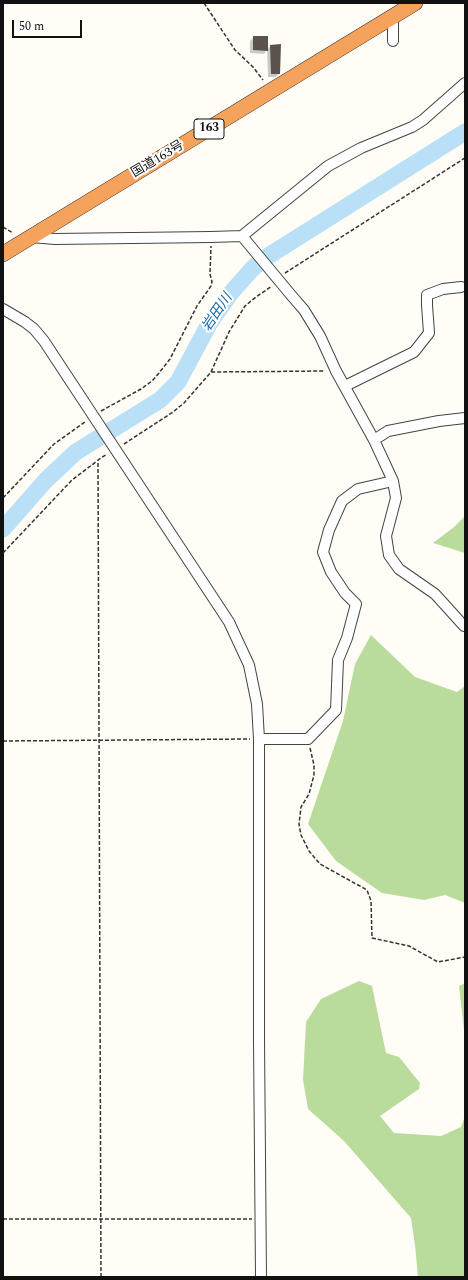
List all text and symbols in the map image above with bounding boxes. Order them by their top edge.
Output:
scale bar [14,12,84,38]
text: 50 m [19,17,44,36]
road number: 163 [194,119,224,139]
street label: 国道163号 [129,138,187,182]
water label: 岩田川 [199,291,237,335]

